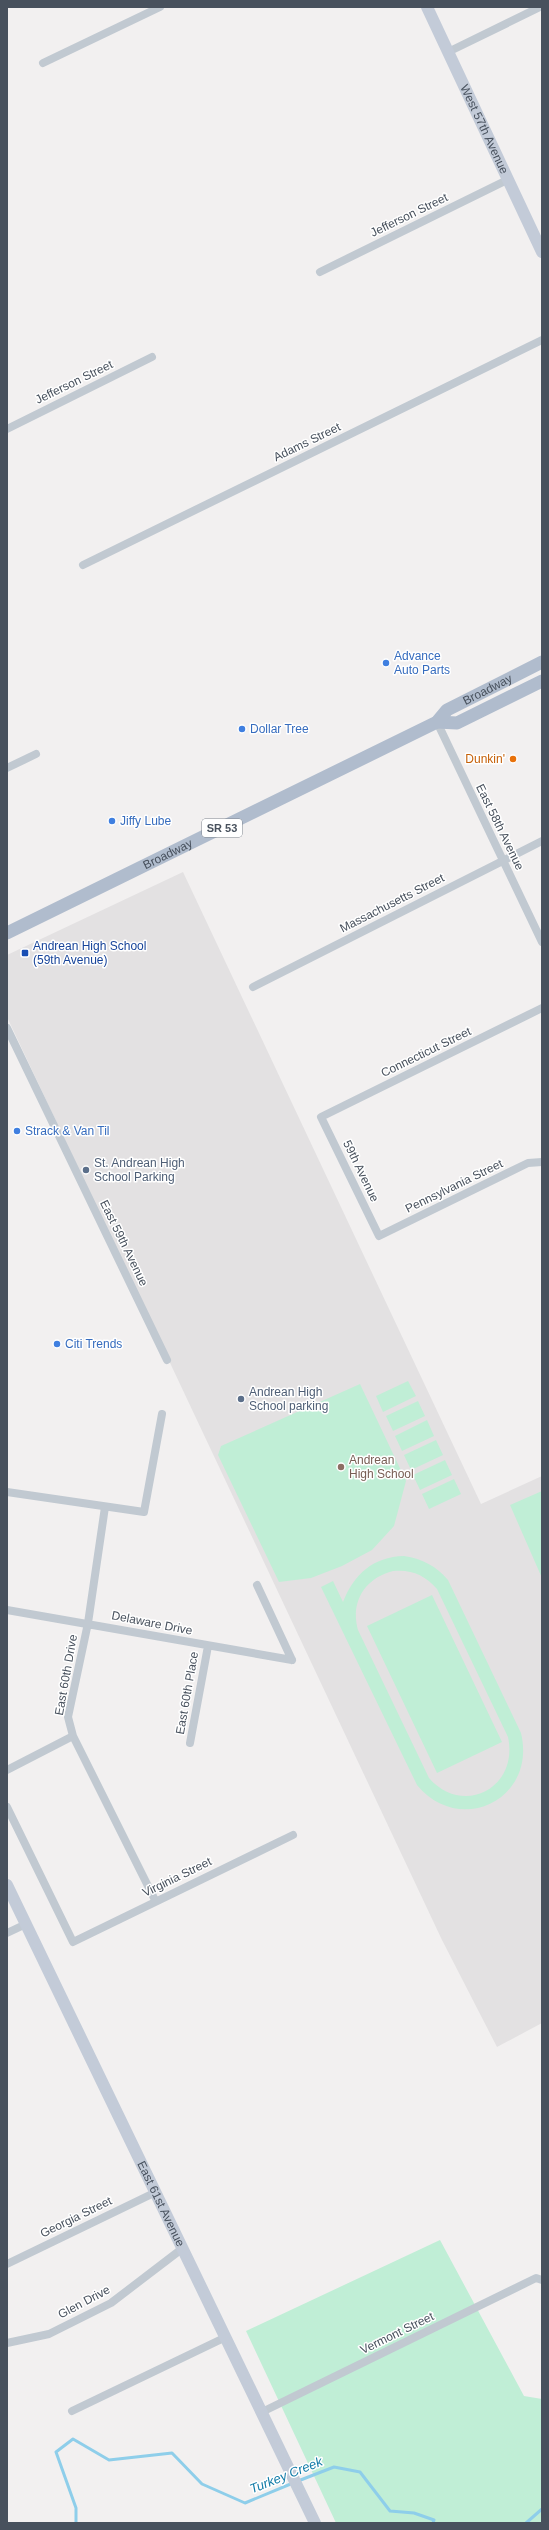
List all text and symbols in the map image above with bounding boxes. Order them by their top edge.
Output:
street label: West 57th Avenue [457,82,511,176]
street label: Jefferson Street [368,190,451,240]
street label: Jefferson Street [33,357,116,407]
street label: Adams Street [271,419,343,464]
place label: Advance Auto Parts [394,649,450,677]
marker: Advance Auto Parts [381,658,391,668]
street label: Broadway [461,671,515,708]
place label: Dollar Tree [250,722,309,736]
marker: Dollar Tree [237,724,247,734]
place label: Dunkin' [465,752,505,766]
marker: Dunkin' [508,754,518,764]
street label: East 58th Avenue [473,782,527,873]
place label: Jiffy Lube [120,814,171,828]
marker: Jiffy Lube [107,816,117,826]
road number: SR 53 [202,819,242,837]
street label: Broadway [141,836,195,872]
street label: Massachusetts Street [337,870,447,935]
place label: Andrean High School (59th Avenue) [33,939,146,967]
marker: Andrean High School (59th Avenue) [20,948,30,958]
street label: Connecticut Street [379,1024,474,1080]
place label: Strack & Van Til [25,1124,109,1138]
marker: Strack & Van Til [12,1126,22,1136]
street label: 59th Avenue [340,1138,382,1204]
place label: St. Andrean High School Parking [94,1156,185,1184]
street label: Pennsylvania Street [403,1156,506,1216]
marker: St. Andrean High School Parking [81,1165,91,1175]
street label: East 59th Avenue [97,1198,151,1289]
place label: Citi Trends [65,1337,122,1351]
marker: Citi Trends [52,1339,62,1349]
place label: Andrean High School parking [249,1385,328,1413]
marker: Andrean High School parking [236,1394,246,1404]
place label: Andrean High School [349,1453,414,1481]
marker: Andrean High School [336,1462,346,1472]
street label: Delaware Drive [110,1608,194,1638]
street label: East 60th Drive [52,1633,80,1717]
street label: East 60th Place [173,1650,201,1736]
street label: Virginia Street [140,1854,214,1900]
street label: East 61st Avenue [134,2159,188,2249]
street label: Georgia Street [38,2193,115,2240]
street label: Glen Drive [56,2282,113,2321]
street label: Vermont Street [358,2309,437,2357]
water label: Turkey Creek [247,2453,326,2496]

